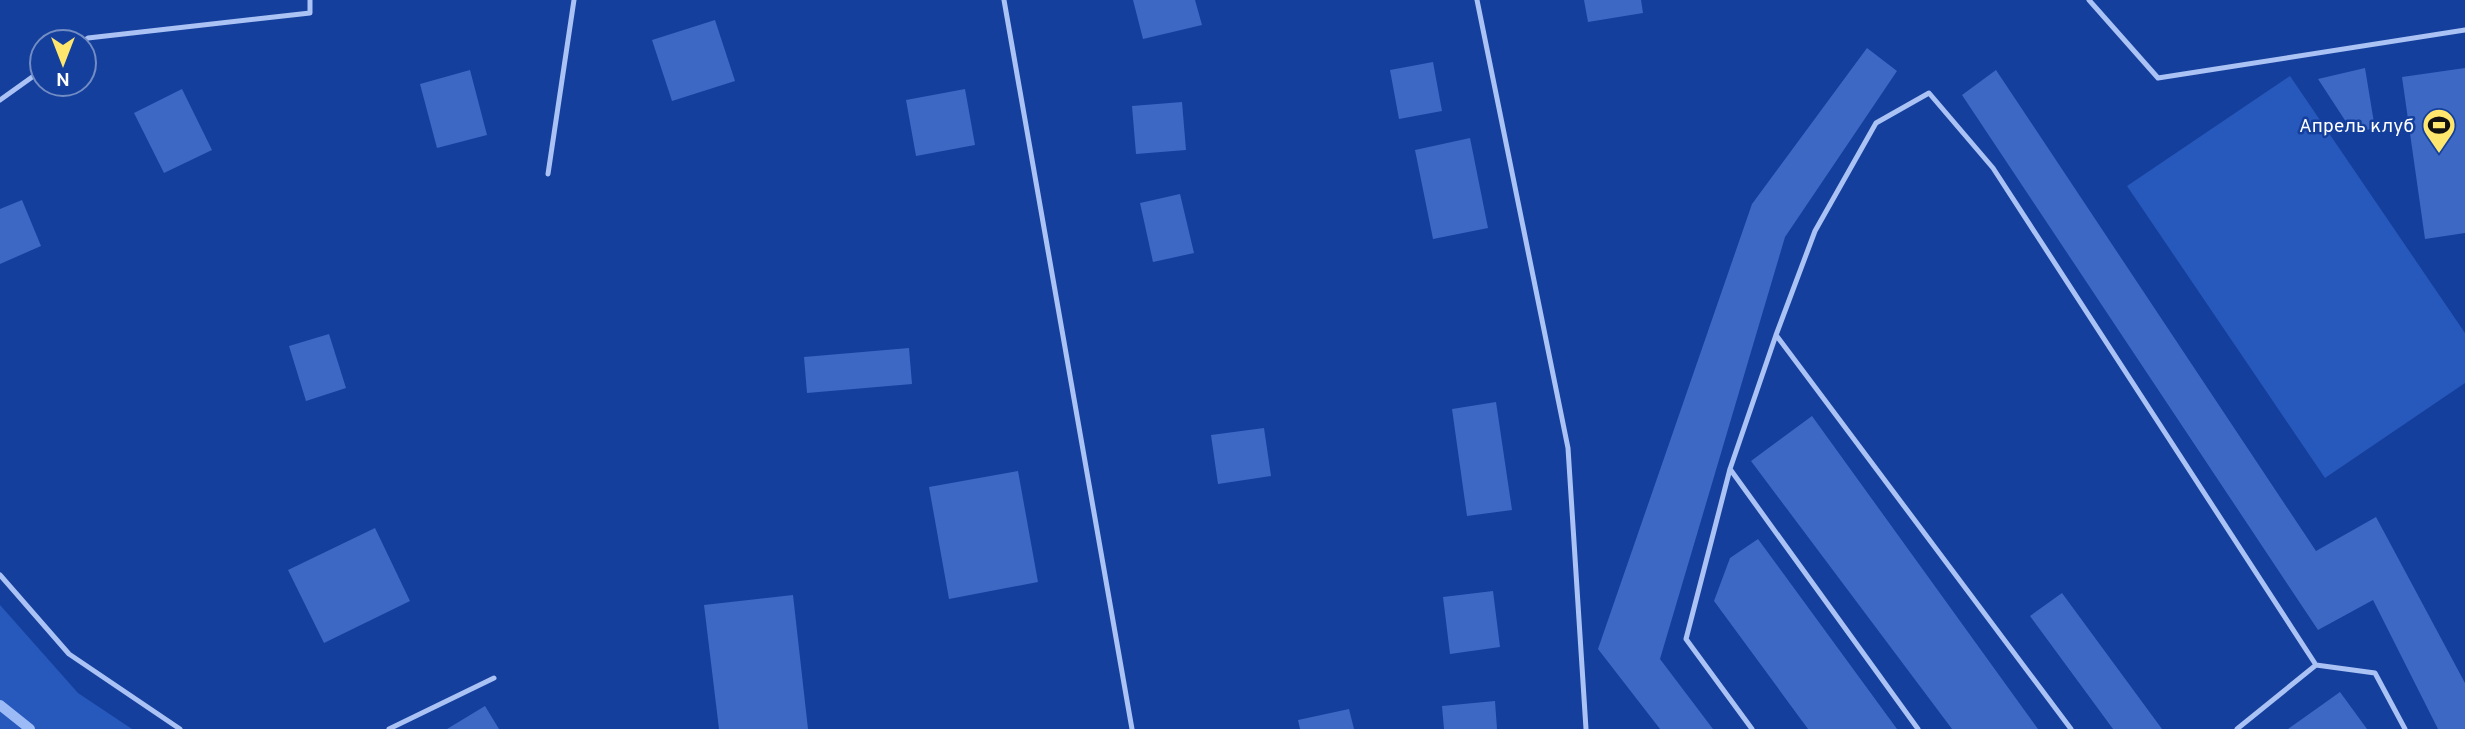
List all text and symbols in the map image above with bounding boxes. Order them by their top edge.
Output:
north arrow [28,28,98,98]
text: N [56,66,70,90]
sports icon: Апрель клуб [2420,106,2458,155]
place label: Апрель клуб [2299,115,2414,139]

